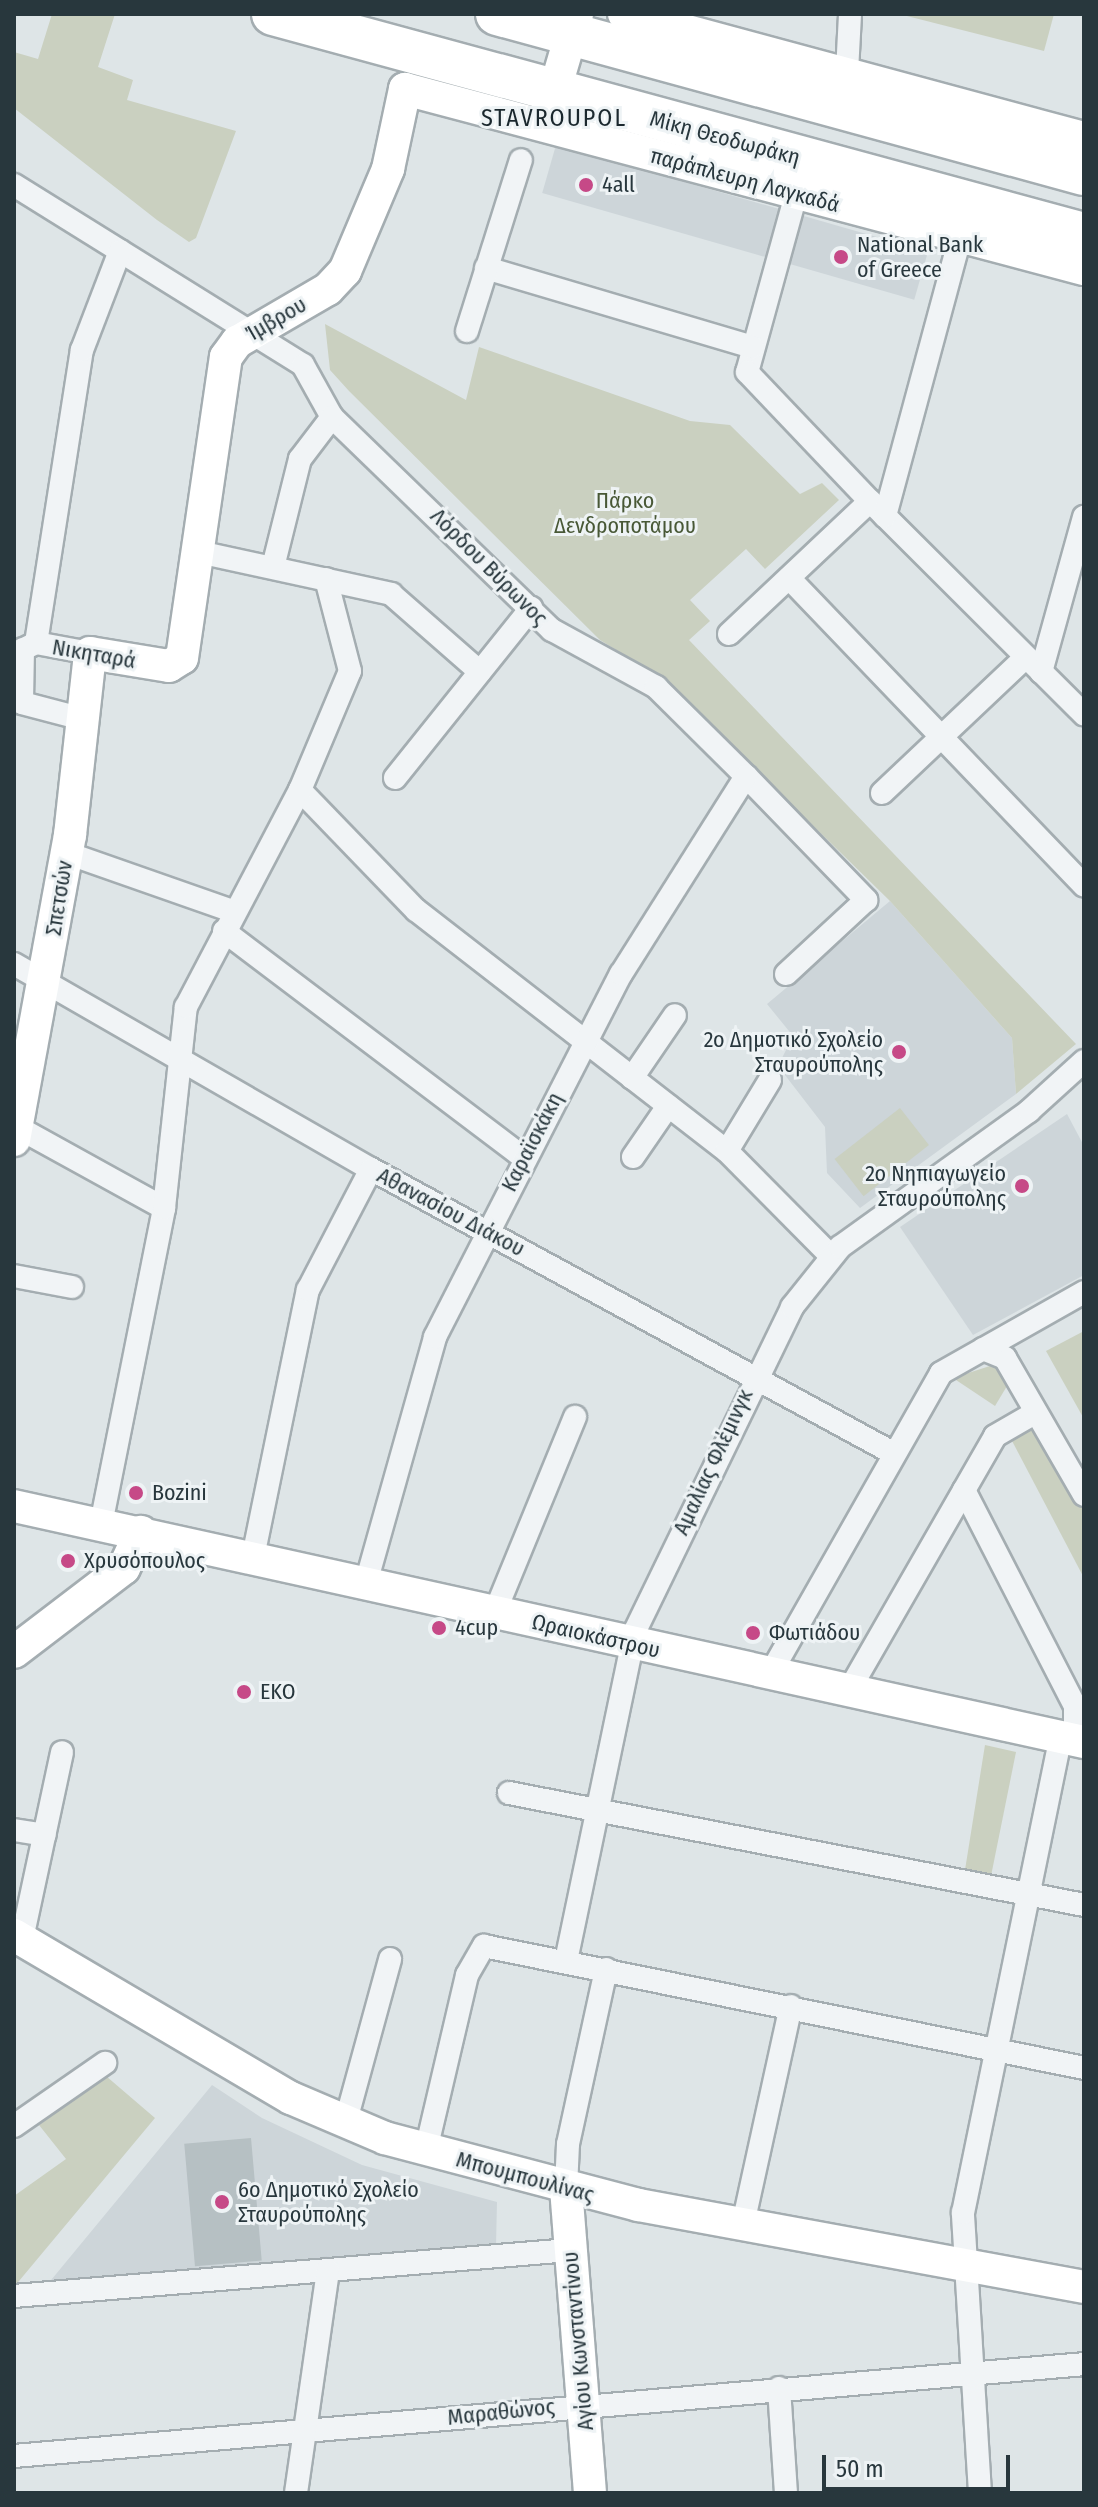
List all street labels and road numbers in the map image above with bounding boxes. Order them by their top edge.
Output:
street label: Μίκη Θεοδωράκη [647,105,803,171]
street label: παράπλευρη Λαγκαδά [647,142,843,218]
street label: Ίμβρου [241,291,311,347]
street label: Λόρδου Βύρωνος [425,503,553,631]
street label: Νικηταρά [50,634,138,674]
street label: Σπετσών [40,859,78,937]
street label: Καραϊσκάκη [496,1088,568,1196]
street label: Αθανασίου Διάκου [373,1162,529,1262]
street label: Αμαλίας Φλέμινγκ [668,1385,758,1539]
street label: Ωραιοκάστρου [529,1608,663,1664]
street label: Μπουμπουλίνας [453,2146,597,2208]
street label: Αγίου Κωνσταντίνου [557,2250,599,2432]
street label: Μαραθώνος [446,2393,556,2431]

